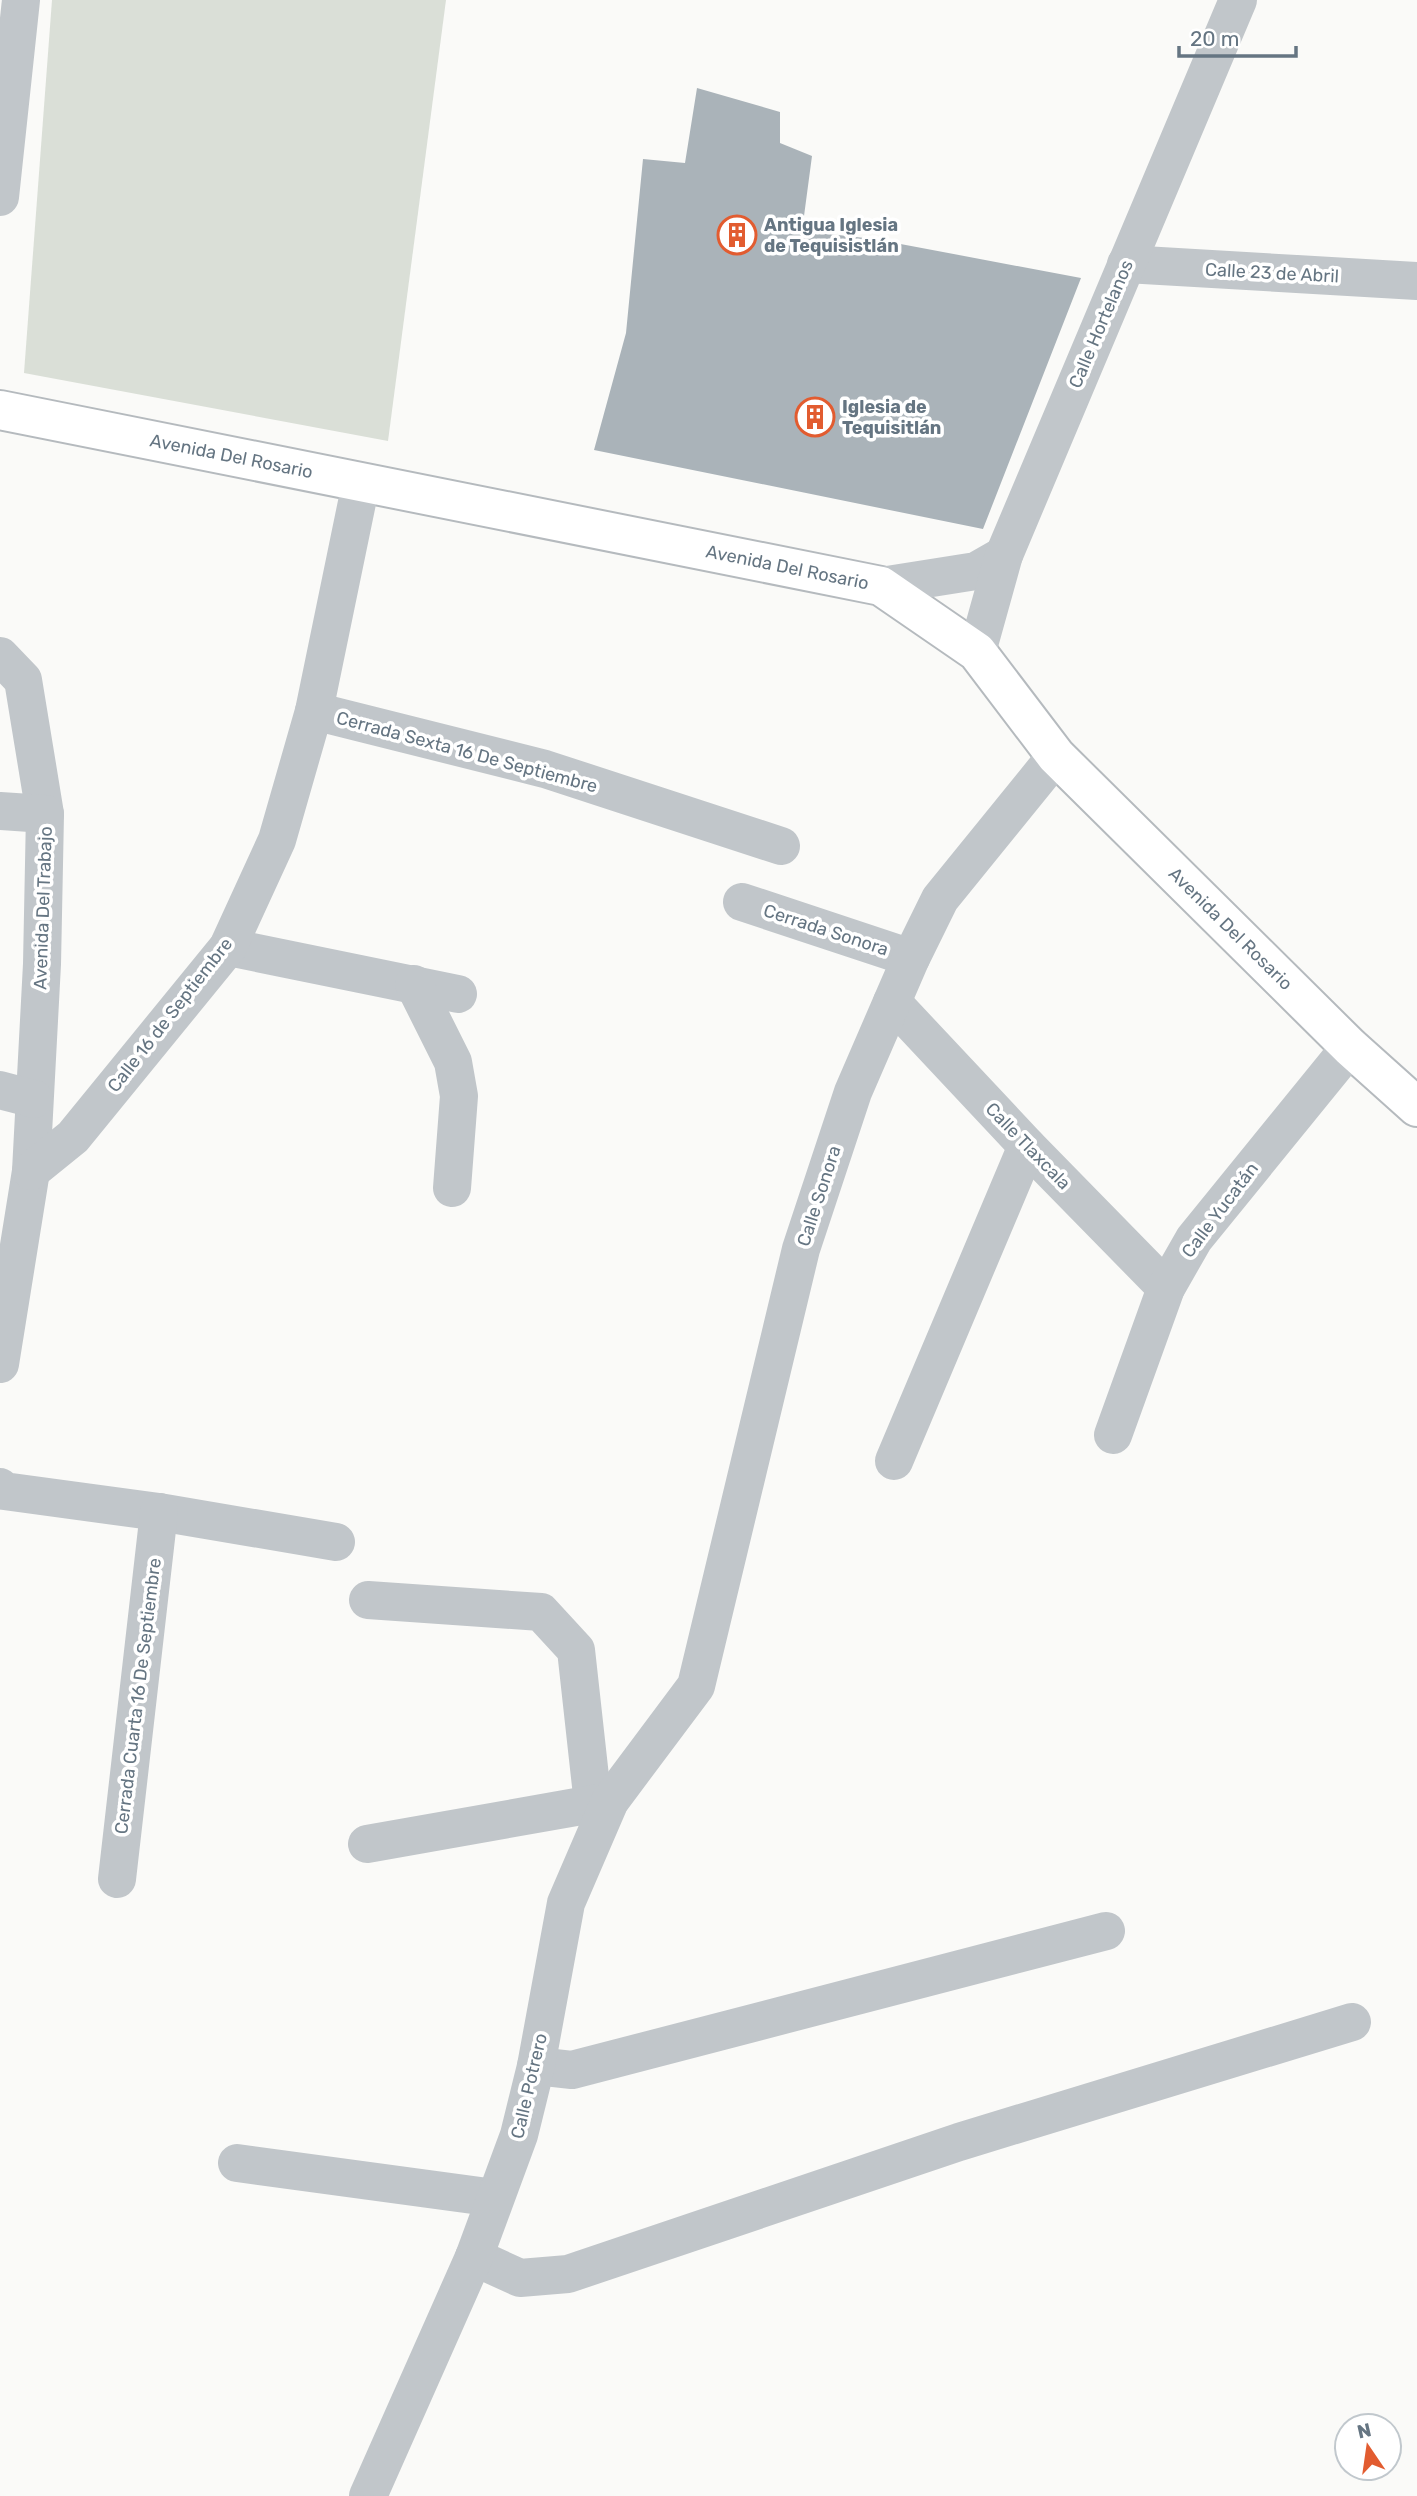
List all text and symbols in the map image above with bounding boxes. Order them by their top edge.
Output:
scale bar [1179,14,1296,58]
text: 20 m [1190,26,1239,51]
building icon: Antigua Iglesia de Tequisistlán [716,214,758,256]
place label: Antigua Iglesia de Tequisistlán [764,214,899,257]
street label: Calle Hortelanos [1064,257,1138,391]
street label: Calle 23 de Abril [1205,259,1339,287]
building icon: Iglesia de Tequisitlán [794,396,836,438]
place label: Iglesia de Tequisitlán [842,396,941,439]
street label: Avenida Del Rosario [148,429,315,483]
street label: Avenida Del Rosario [704,540,871,594]
street label: Cerrada Sexta 16 De Septiembre [334,707,600,797]
street label: Avenida Del Trabajo [29,826,57,990]
street label: Avenida Del Rosario [1164,863,1297,995]
street label: Cerrada Sonora [761,899,891,961]
street label: Calle 16 de Septiembre [103,933,237,1097]
street label: Calle Tlaxcala [981,1098,1075,1194]
street label: Calle Sonora [792,1143,846,1249]
street label: Calle Yucatán [1177,1158,1263,1262]
street label: Cerrada Cuarta 16 De Septiembre [110,1557,166,1835]
street label: Calle Potrero [506,2031,552,2141]
north arrow [1333,2412,1403,2482]
text: N [1355,2418,1374,2444]

